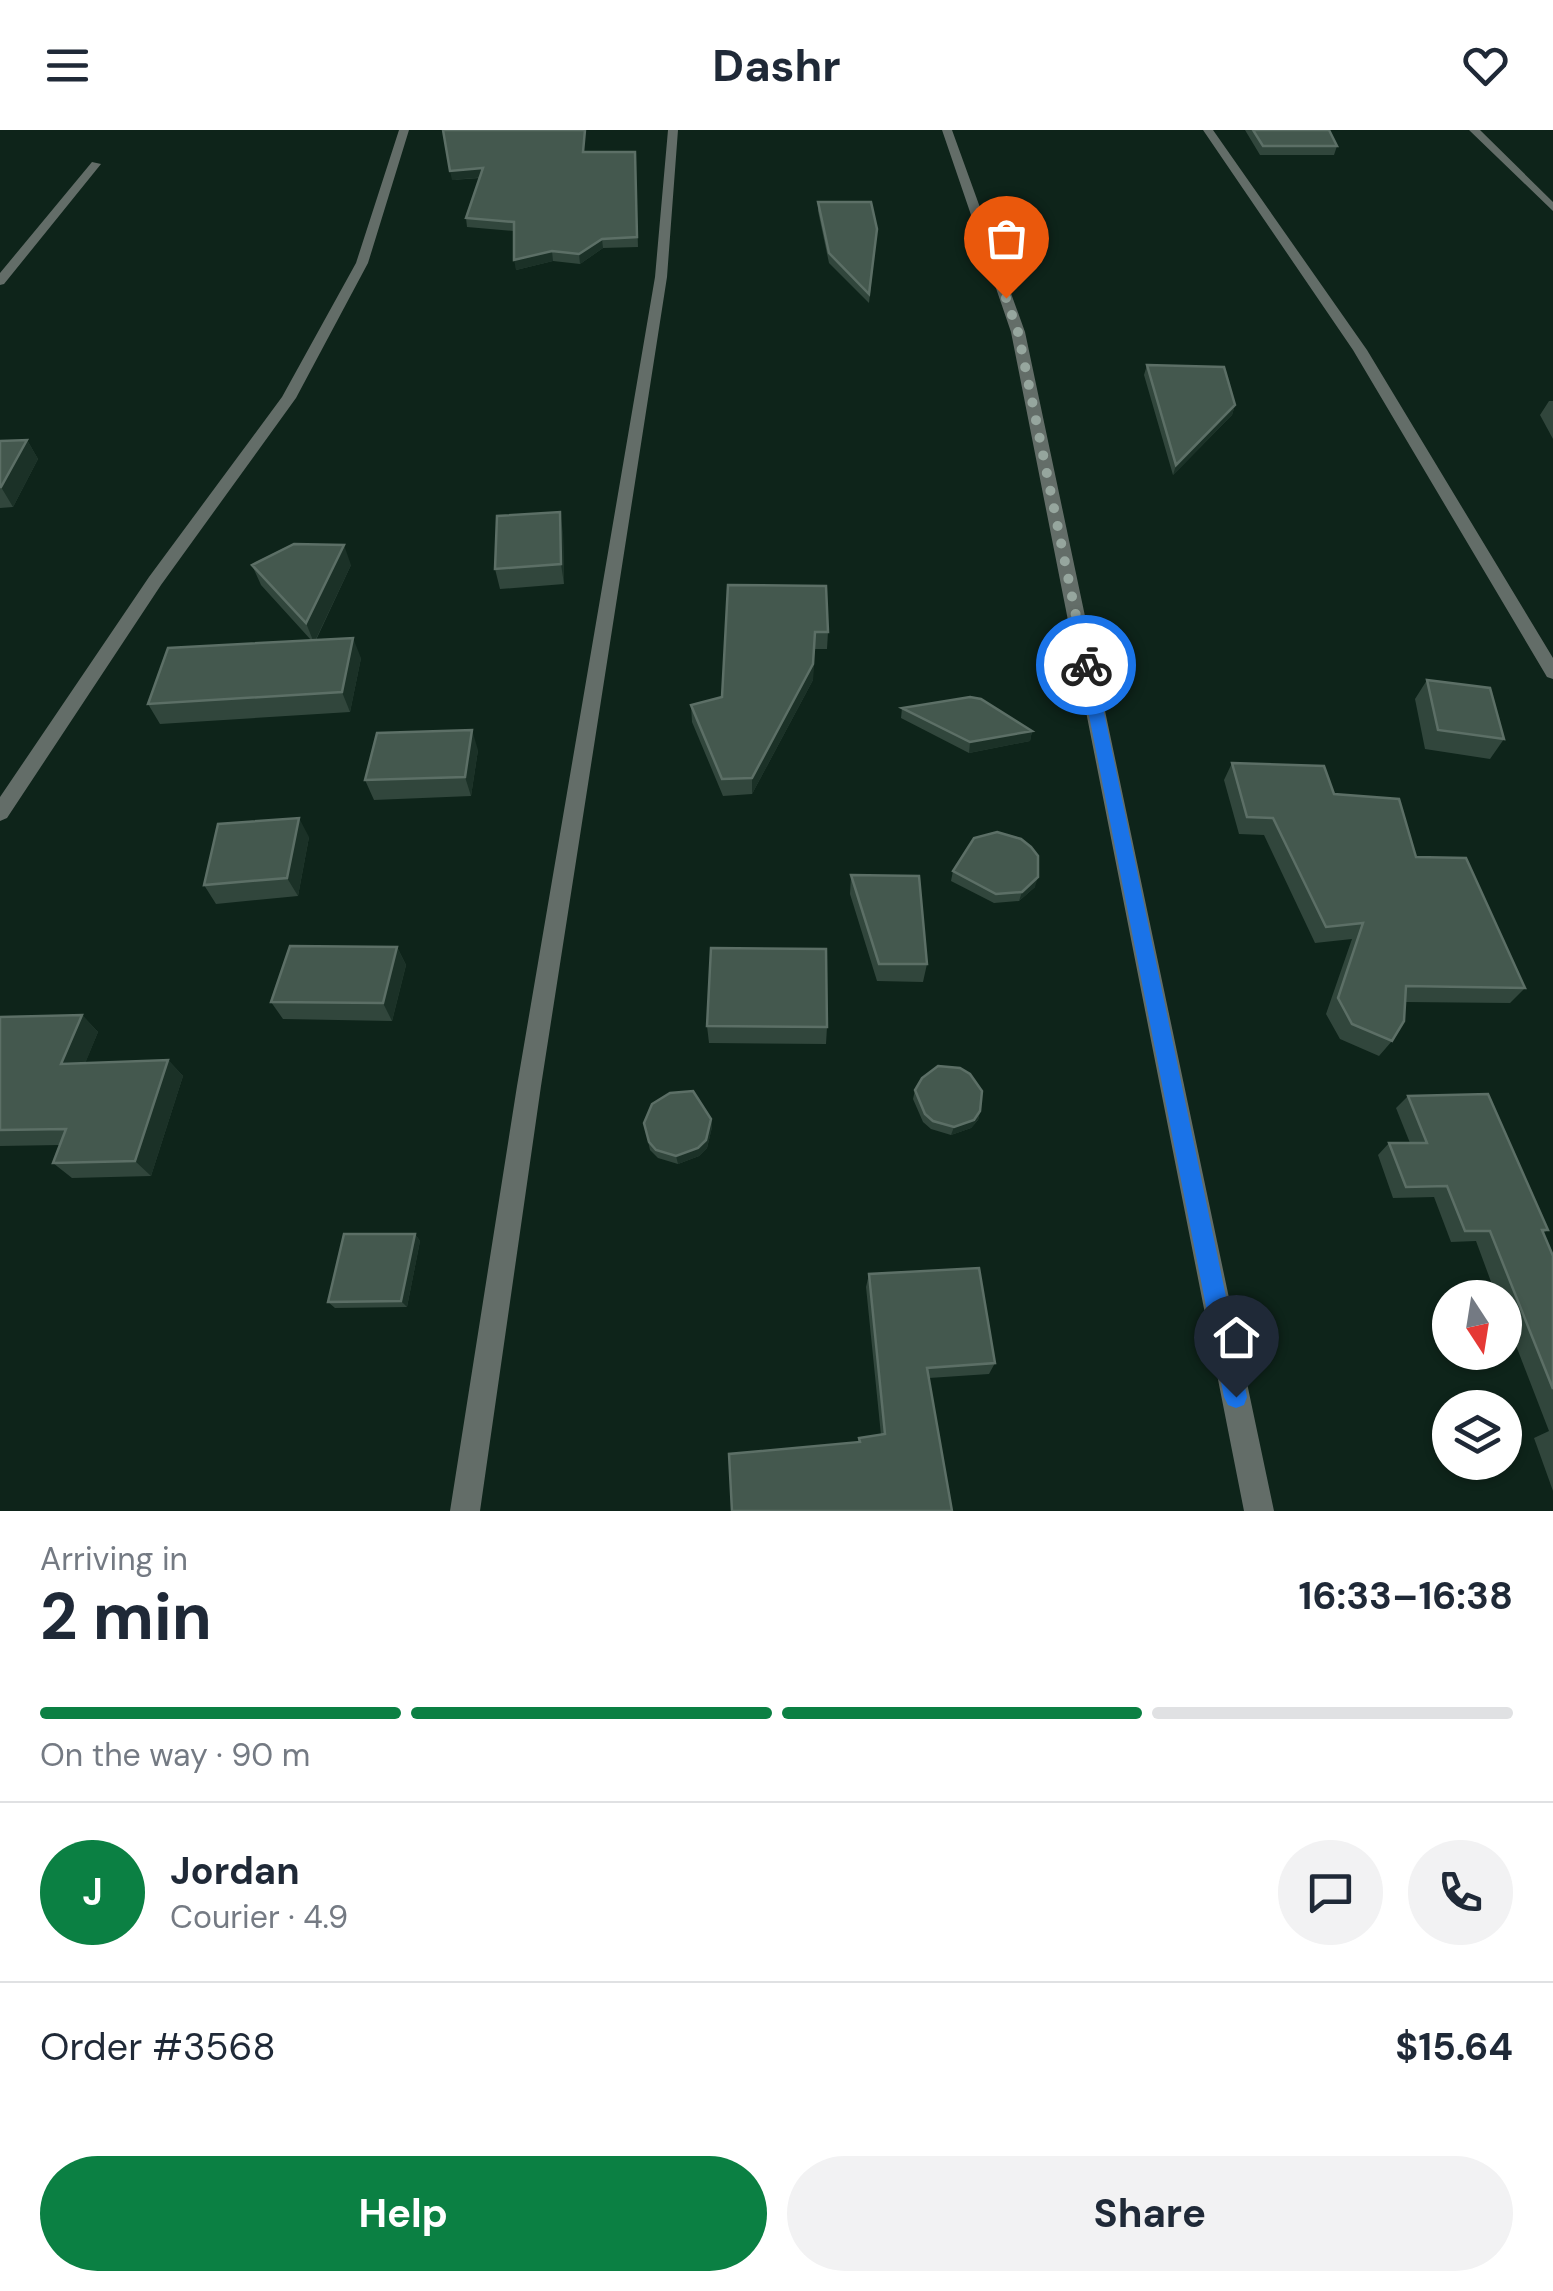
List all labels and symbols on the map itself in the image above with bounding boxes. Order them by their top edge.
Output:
pin [964,196,1049,299]
courier [1036,615,1136,715]
north arrow [1432,1280,1522,1370]
pin [1194,1295,1279,1398]

